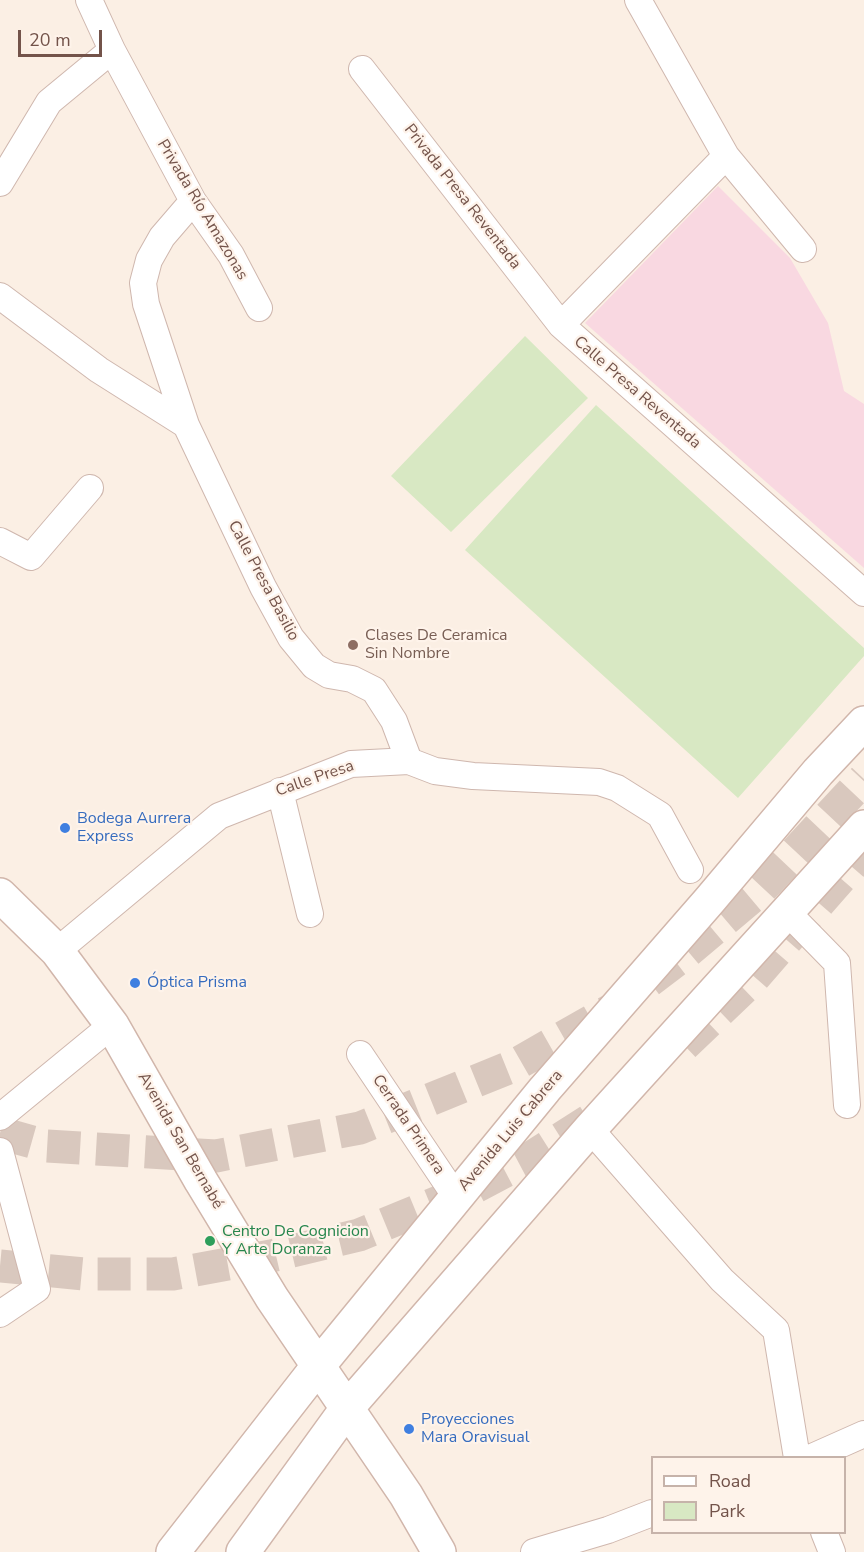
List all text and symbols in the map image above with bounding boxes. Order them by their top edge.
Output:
scale bar [21,18,105,56]
text: 20 m [29,28,71,52]
street label: Privada Presa Reventada [399,121,525,273]
street label: Privada Río Amazonas [152,136,252,284]
street label: Calle Presa Reventada [570,333,704,453]
street label: Calle Presa Basilio [223,518,303,644]
place label: Clases De Ceramica Sin Nombre [365,626,508,664]
marker: Clases De Ceramica Sin Nombre [346,638,360,652]
street label: Calle Presa [273,757,357,801]
place label: Bodega Aurrera Express [77,809,191,847]
marker: Bodega Aurrera Express [58,821,72,835]
place label: Óptica Prisma [147,973,247,993]
marker: Óptica Prisma [128,976,142,990]
street label: Avenida Luis Cabrera [455,1067,567,1195]
street label: Avenida San Bernabé [133,1069,227,1213]
street label: Cerrada Primera [368,1071,448,1179]
place label: Centro De Cognicion Y Arte Doranza [222,1222,369,1260]
marker: Centro De Cognicion Y Arte Doranza [203,1234,217,1248]
place label: Proyecciones Mara Oravisual [421,1410,530,1448]
marker: Proyecciones Mara Oravisual [402,1422,416,1436]
legend [651,1456,846,1534]
text: Road [709,1469,751,1493]
text: Park [709,1499,745,1523]

